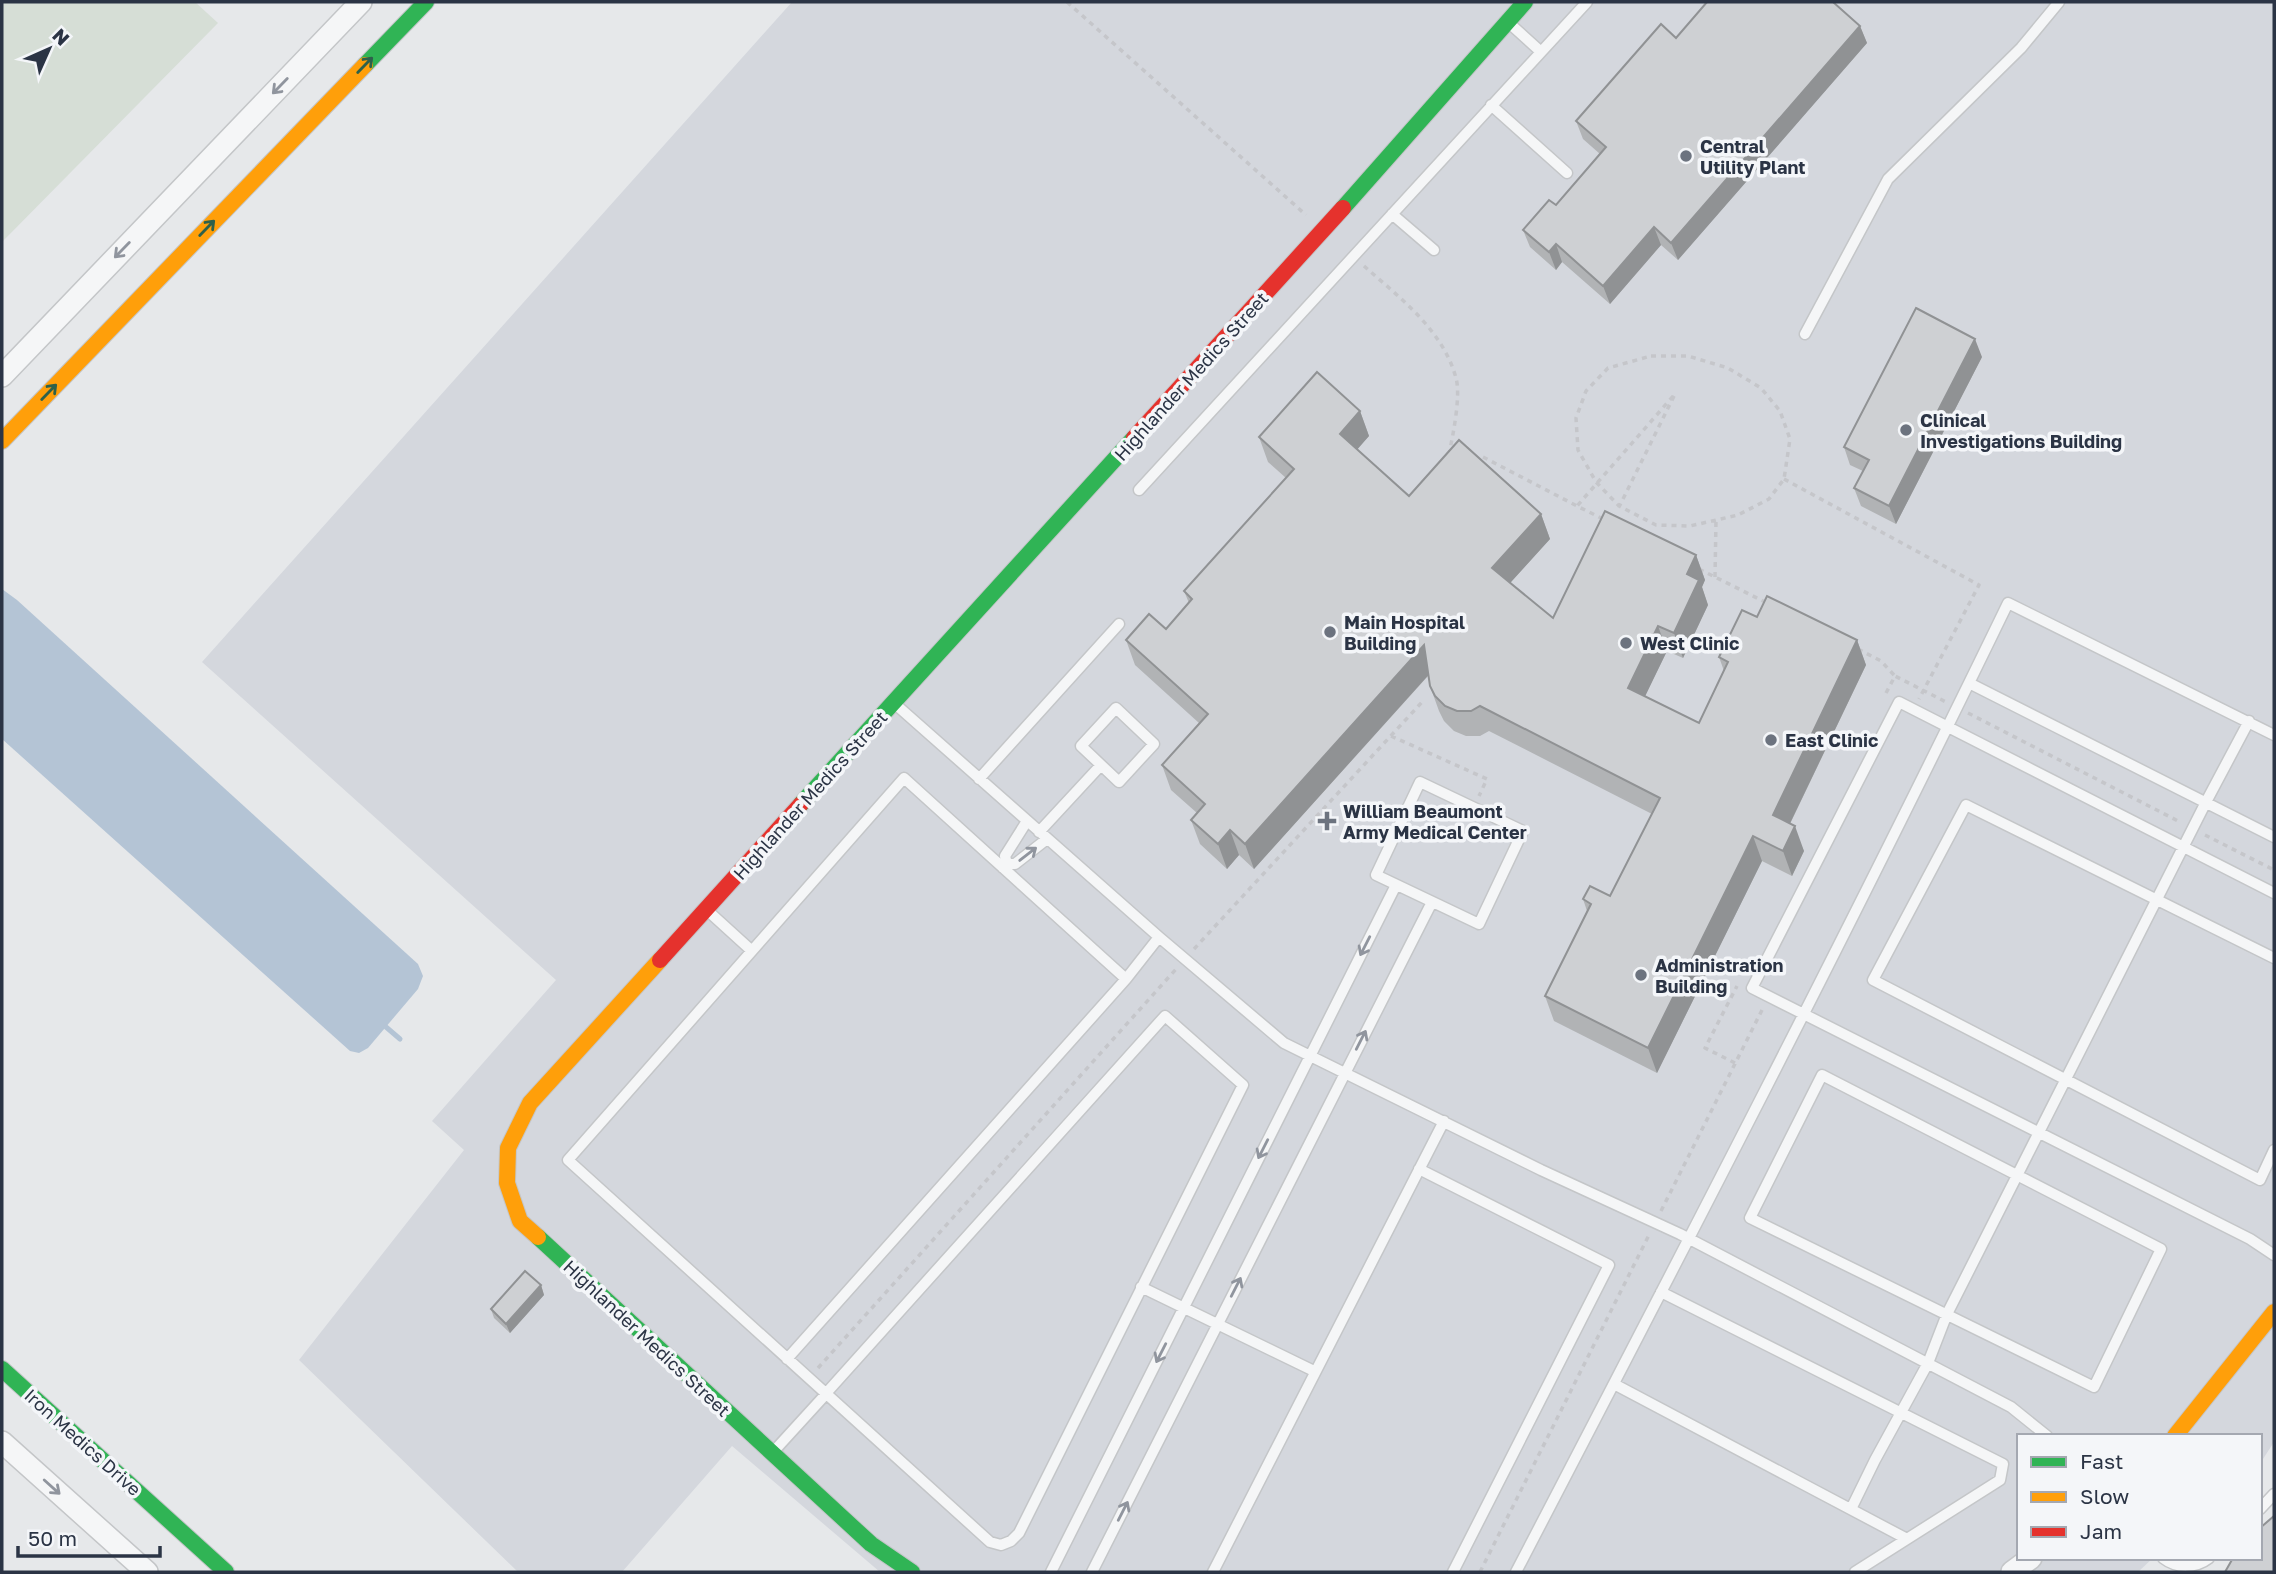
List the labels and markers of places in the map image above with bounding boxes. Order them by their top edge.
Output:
place label: Central Utility Plant [1700,135,1806,178]
marker: Central Utility Plant [1678,148,1694,164]
place label: Clinical Investigations Building [1920,409,2122,452]
marker: Clinical Investigations Building [1898,422,1914,438]
place label: Main Hospital Building [1344,611,1465,654]
marker: Main Hospital Building [1322,624,1338,640]
place label: West Clinic [1640,632,1739,654]
marker: West Clinic [1618,635,1634,651]
place label: East Clinic [1785,729,1878,751]
marker: East Clinic [1763,732,1779,748]
place label: William Beaumont Army Medical Center [1343,800,1527,843]
marker: William Beaumont Army Medical Center [1317,811,1337,831]
place label: Administration Building [1655,954,1783,997]
marker: Administration Building [1633,967,1649,983]

